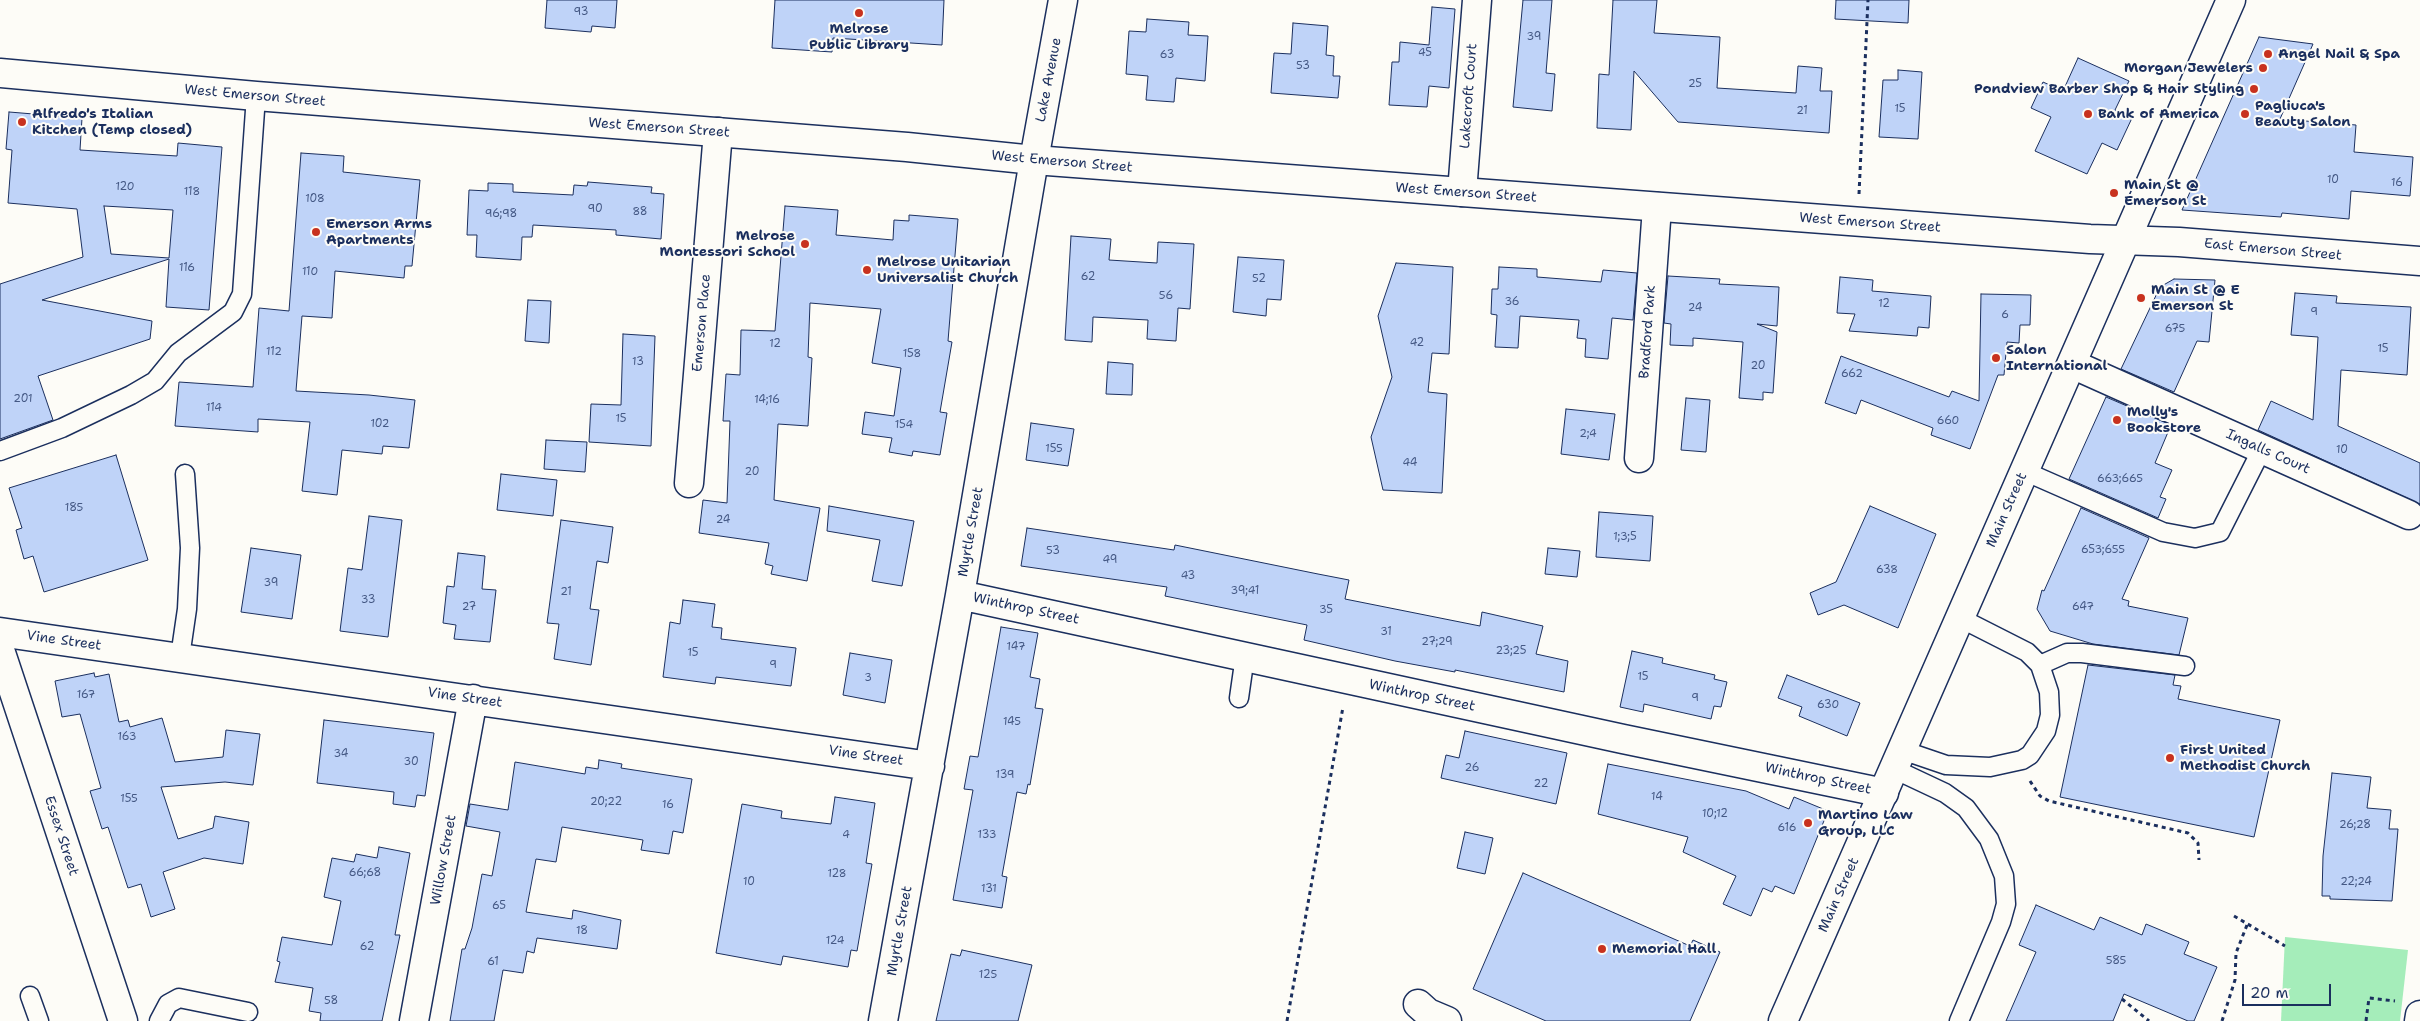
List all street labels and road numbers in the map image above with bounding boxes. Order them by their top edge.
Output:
street label: Lake Avenue [1033,36,1065,124]
street label: Lakecroft Court [1457,43,1481,149]
street label: West Emerson Street [184,81,326,111]
street label: West Emerson Street [588,115,730,141]
street label: West Emerson Street [991,147,1133,177]
street label: West Emerson Street [1395,180,1537,206]
street label: West Emerson Street [1799,210,1941,236]
street label: East Emerson Street [2203,236,2343,264]
street label: Emerson Place [689,273,715,373]
street label: Bradford Park [1636,285,1660,379]
street label: Ingalls Court [2223,426,2313,478]
street label: Main Street [1983,470,2031,550]
street label: Myrtle Street [955,486,987,578]
street label: Winthrop Street [971,590,1081,628]
street label: Vine Street [25,627,103,655]
street label: Winthrop Street [1367,677,1477,715]
street label: Vine Street [426,684,504,712]
street label: Vine Street [827,742,905,770]
street label: Winthrop Street [1763,760,1873,798]
street label: Essex Street [40,794,82,878]
street label: Willow Street [428,813,460,907]
street label: Main Street [1815,855,1863,935]
street label: Myrtle Street [884,885,916,977]

